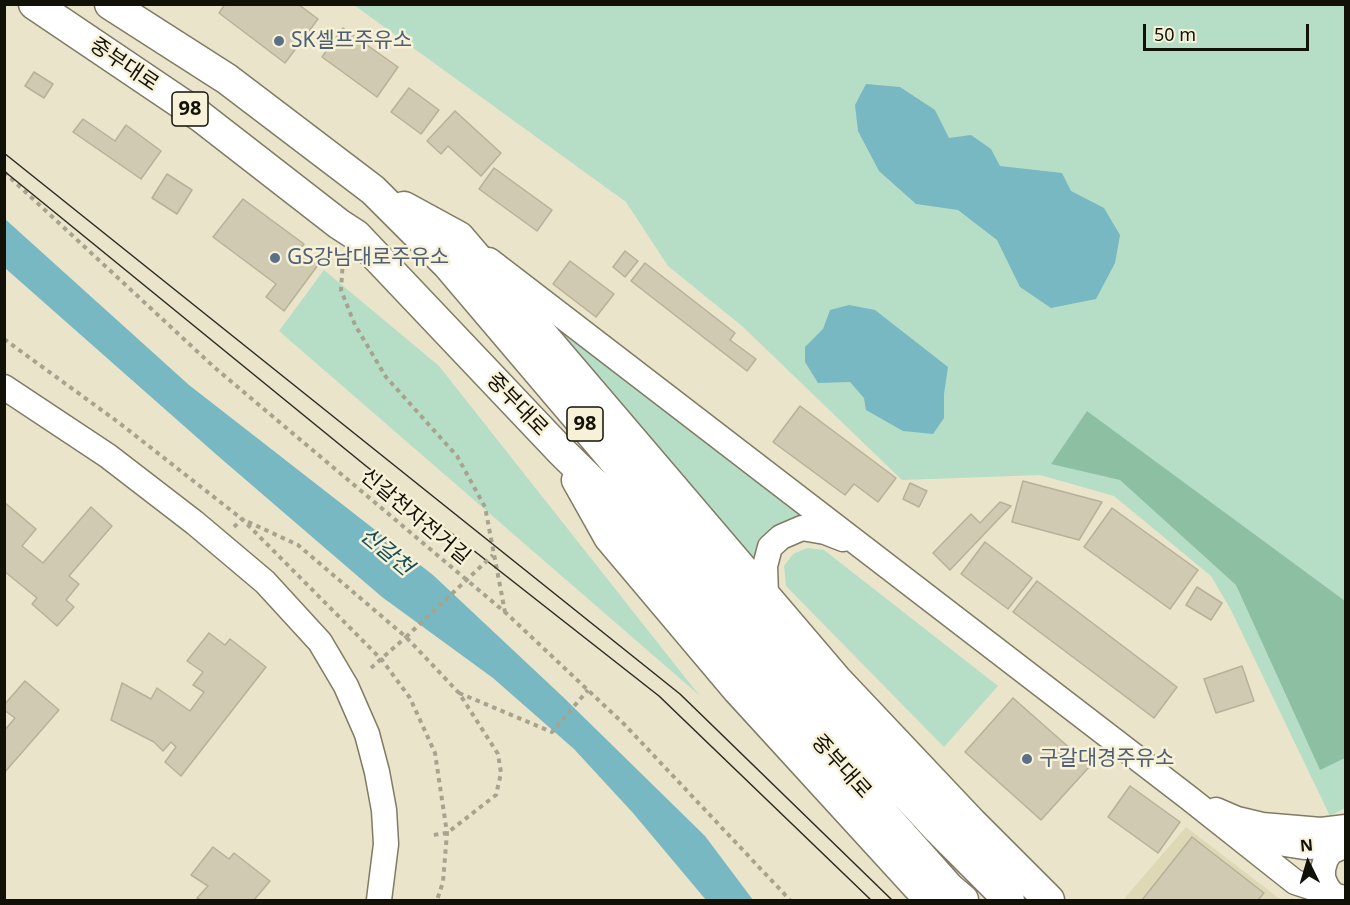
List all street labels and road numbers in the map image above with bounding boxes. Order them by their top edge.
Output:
street label: 중부대로 [85,33,163,97]
road number: 98 [172,92,208,126]
street label: 중부대로 [481,368,553,442]
road number: 98 [567,407,603,441]
street label: 신갈천자전거길 [355,464,475,570]
street label: 중부대로 [806,730,876,804]

